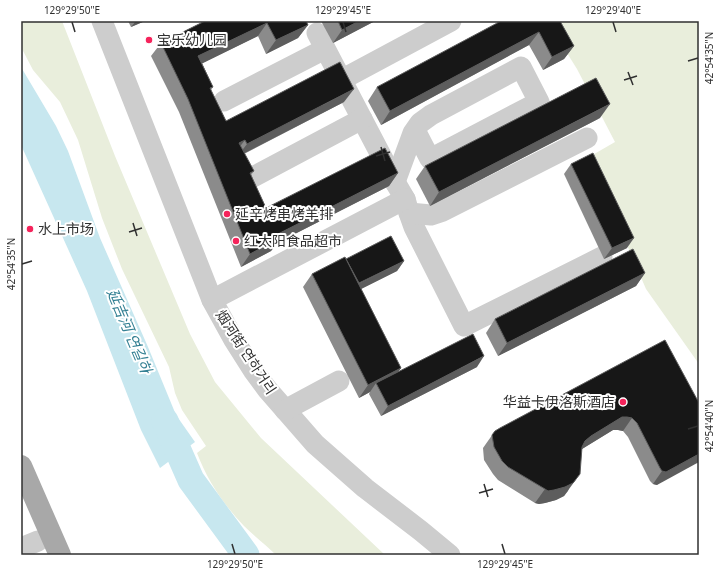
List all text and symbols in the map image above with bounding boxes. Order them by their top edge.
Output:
text: 129°29'50"E [44,3,100,17]
text: 129°29'45"E [315,3,371,17]
text: 129°29'40"E [585,3,641,17]
place label: 宝乐幼儿园 [157,30,227,49]
text: 42°54'35"N [702,32,716,84]
marker: 宝乐幼儿园 [144,35,154,45]
place label: 延辛烤串烤羊排 [235,204,333,223]
marker: 延辛烤串烤羊排 [222,209,232,219]
place label: 水上市场 [38,219,94,238]
marker: 水上市场 [25,224,35,234]
place label: 红太阳食品超市 [244,231,342,250]
marker: 红太阳食品超市 [231,236,241,246]
text: 42°54'35"N [4,238,18,290]
water label: 延吉河 연길하 [103,285,158,378]
street label: 烟河街 연하거리 [212,306,281,398]
place label: 华益卡伊洛斯酒店 [503,392,615,411]
marker: 华益卡伊洛斯酒店 [618,397,628,407]
text: 42°54'40"N [702,400,716,452]
text: 129°29'50"E [207,557,263,571]
text: 129°29'45"E [477,557,533,571]

